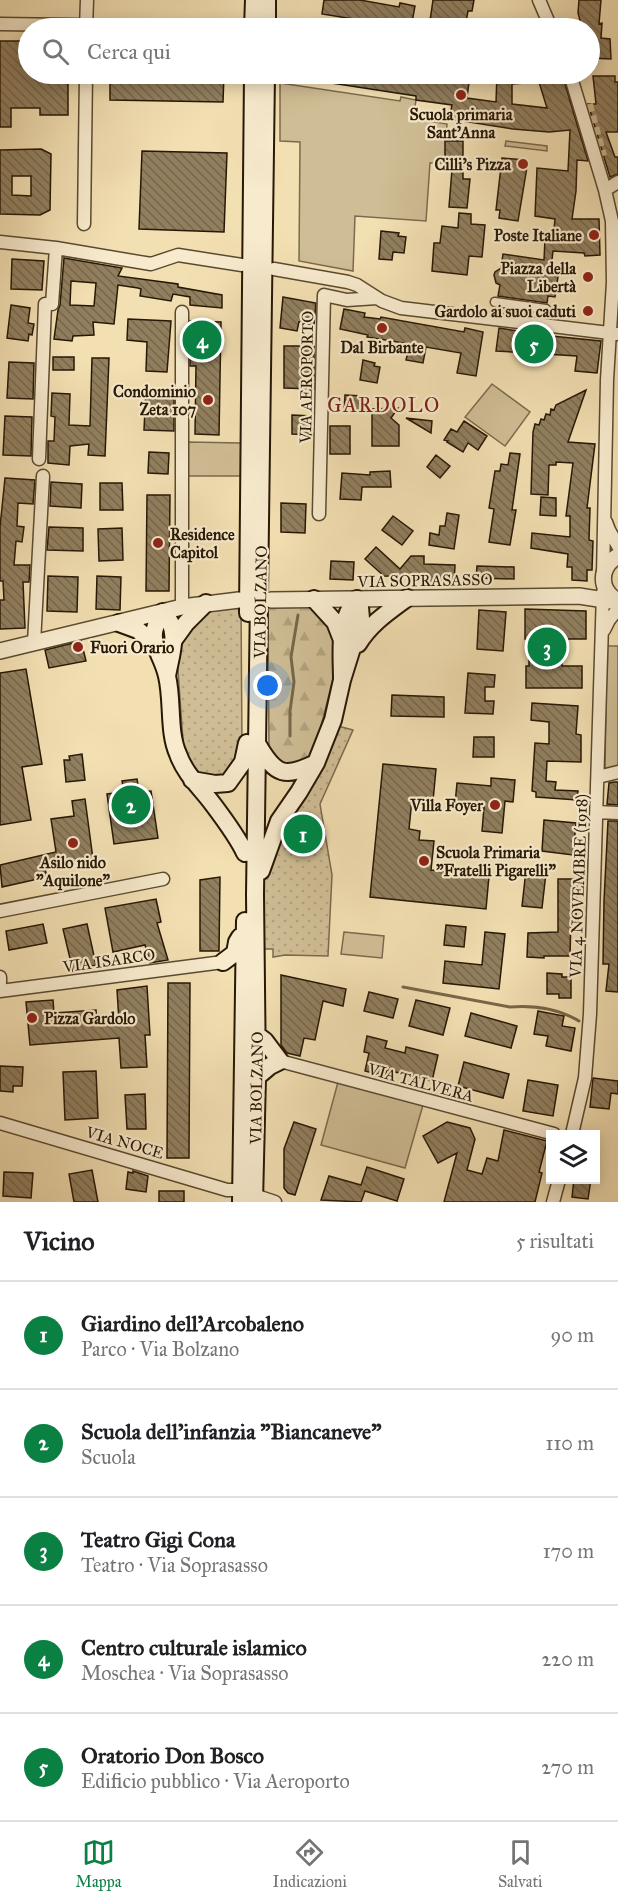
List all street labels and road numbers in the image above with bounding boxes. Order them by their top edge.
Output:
street label: VIA AEROPORTO [296,310,317,445]
street label: VIA BOLZANO [250,545,271,660]
street label: VIA SOPRASASSO [356,570,493,591]
street label: VIA 4 NOVEMBRE (1918) [566,794,592,979]
street label: VIA ISARCO [61,945,156,977]
street label: VIA BOLZANO [246,1031,267,1146]
street label: VIA TALVERA [365,1059,476,1106]
street label: VIA NOCE [83,1122,166,1163]

